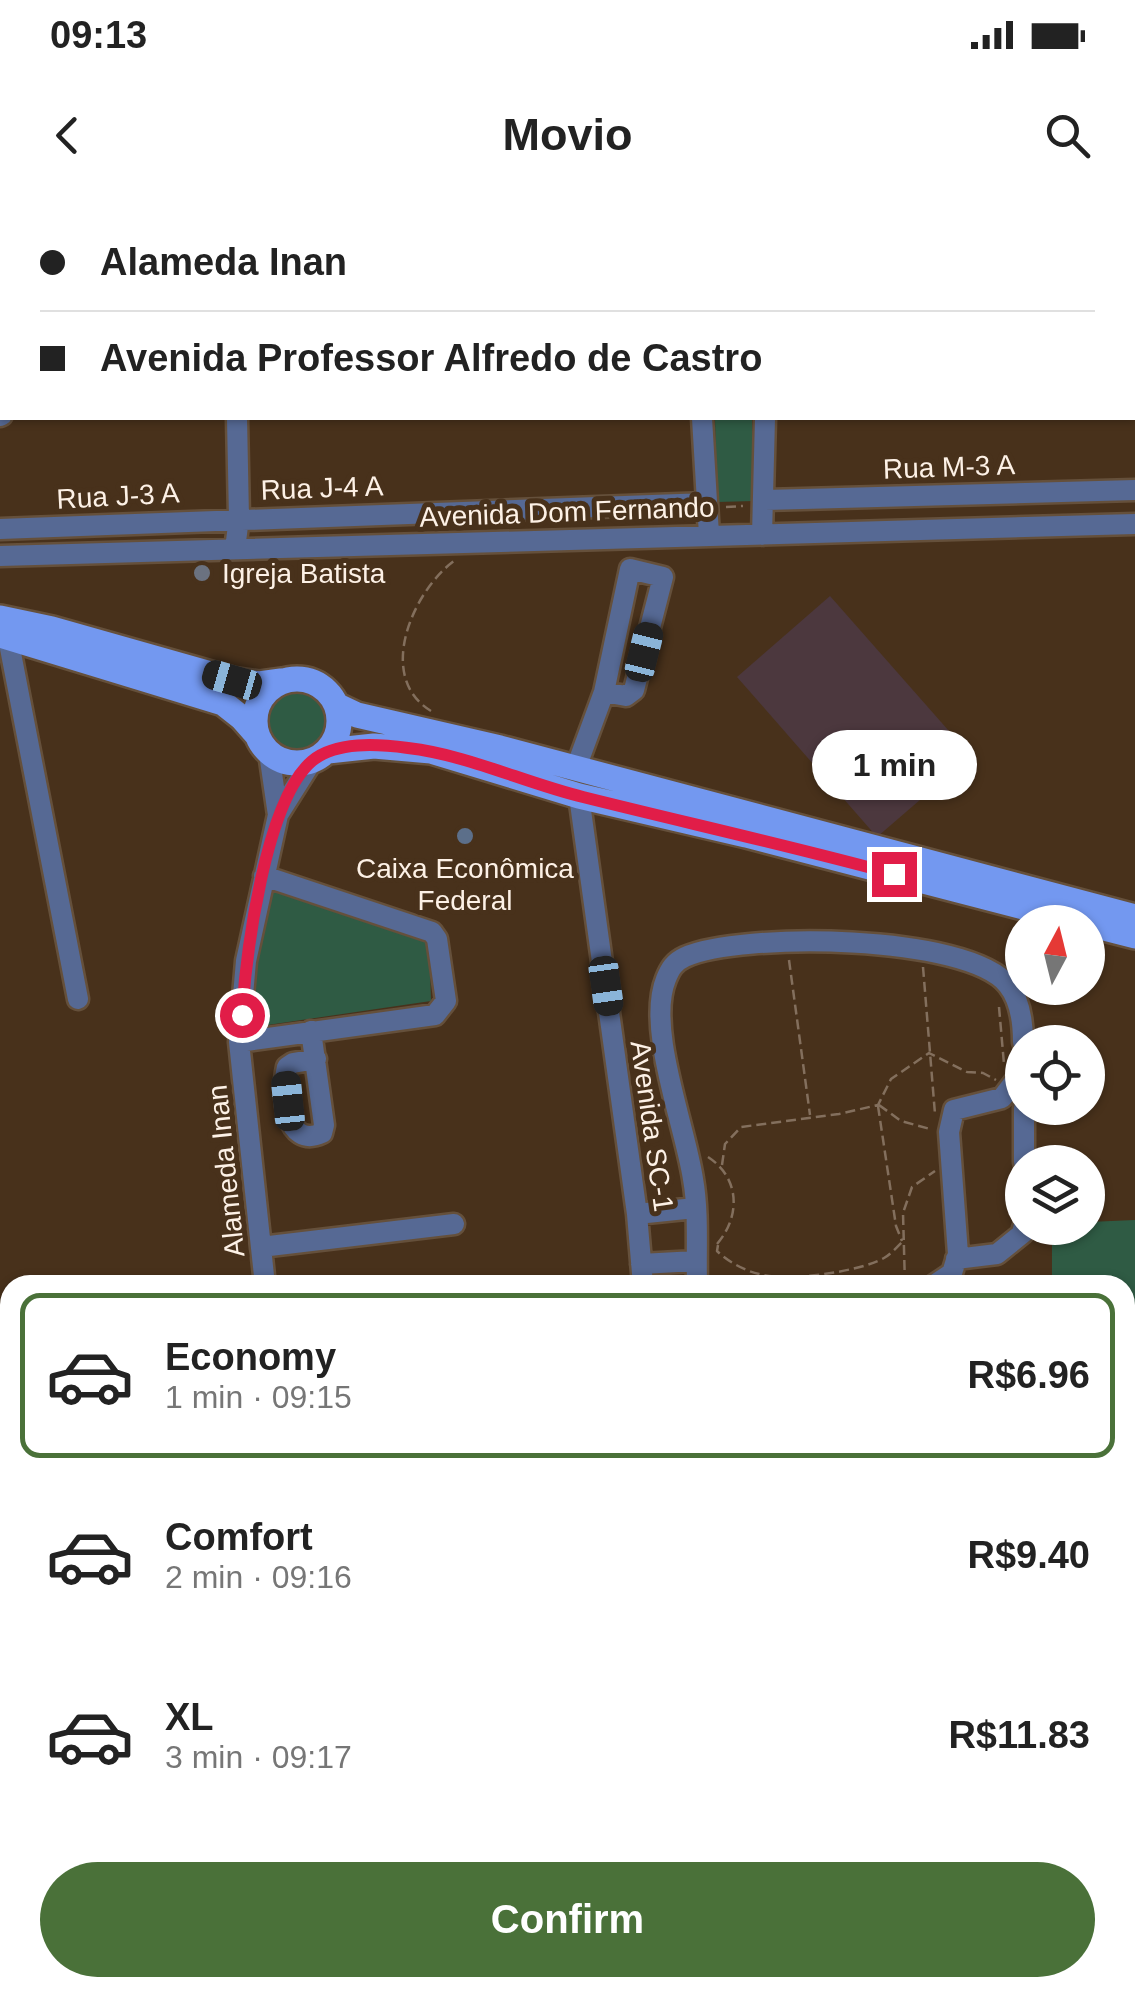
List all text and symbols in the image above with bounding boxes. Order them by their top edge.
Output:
text: 09:13 [50,14,147,56]
icon: back [40,108,95,163]
icon: search [1040,108,1095,163]
text: Movio [503,109,633,160]
text: Alameda Inan [100,241,347,283]
text: Avenida Professor Alfredo de Castro [100,337,762,379]
street label: Rua M-3 A [882,449,1016,485]
street label: Rua J-4 A [260,470,384,506]
street label: Rua J-3 A [56,477,181,515]
street label: Avenida Dom Fernando [419,491,715,533]
place label: Igreja Batista [222,558,386,589]
marker: Igreja Batista [191,562,213,584]
car [622,619,666,685]
car [199,657,265,703]
callout: 1 min [812,729,976,799]
text: 1 min [853,747,936,783]
marker: Caixa Econômica Federal [454,825,476,847]
route end [872,852,917,897]
place label: Caixa Econômica Federal [356,853,574,916]
north arrow [1005,905,1105,1005]
map controls [1005,905,1105,1245]
car [587,954,625,1018]
route start [220,993,265,1038]
button: locate [1005,1025,1105,1125]
street label: Avenida SC-1 [625,1039,679,1213]
car [270,1070,306,1132]
street label: Alameda Inan [202,1083,250,1259]
button: layers [1005,1145,1105,1245]
icon: car [45,1331,135,1421]
text: Economy [165,1336,336,1378]
text: R$6.96 [967,1354,1090,1396]
text: 1 min · 09:15 [165,1379,352,1415]
icon: car [45,1511,135,1601]
text: Comfort [165,1516,313,1558]
text: R$9.40 [967,1534,1090,1576]
text: 2 min · 09:16 [165,1559,352,1595]
icon: car [45,1691,135,1781]
text: XL [165,1696,214,1738]
text: R$11.83 [948,1714,1090,1756]
text: 3 min · 09:17 [165,1739,352,1775]
button: Confirm [40,1862,1095,1977]

